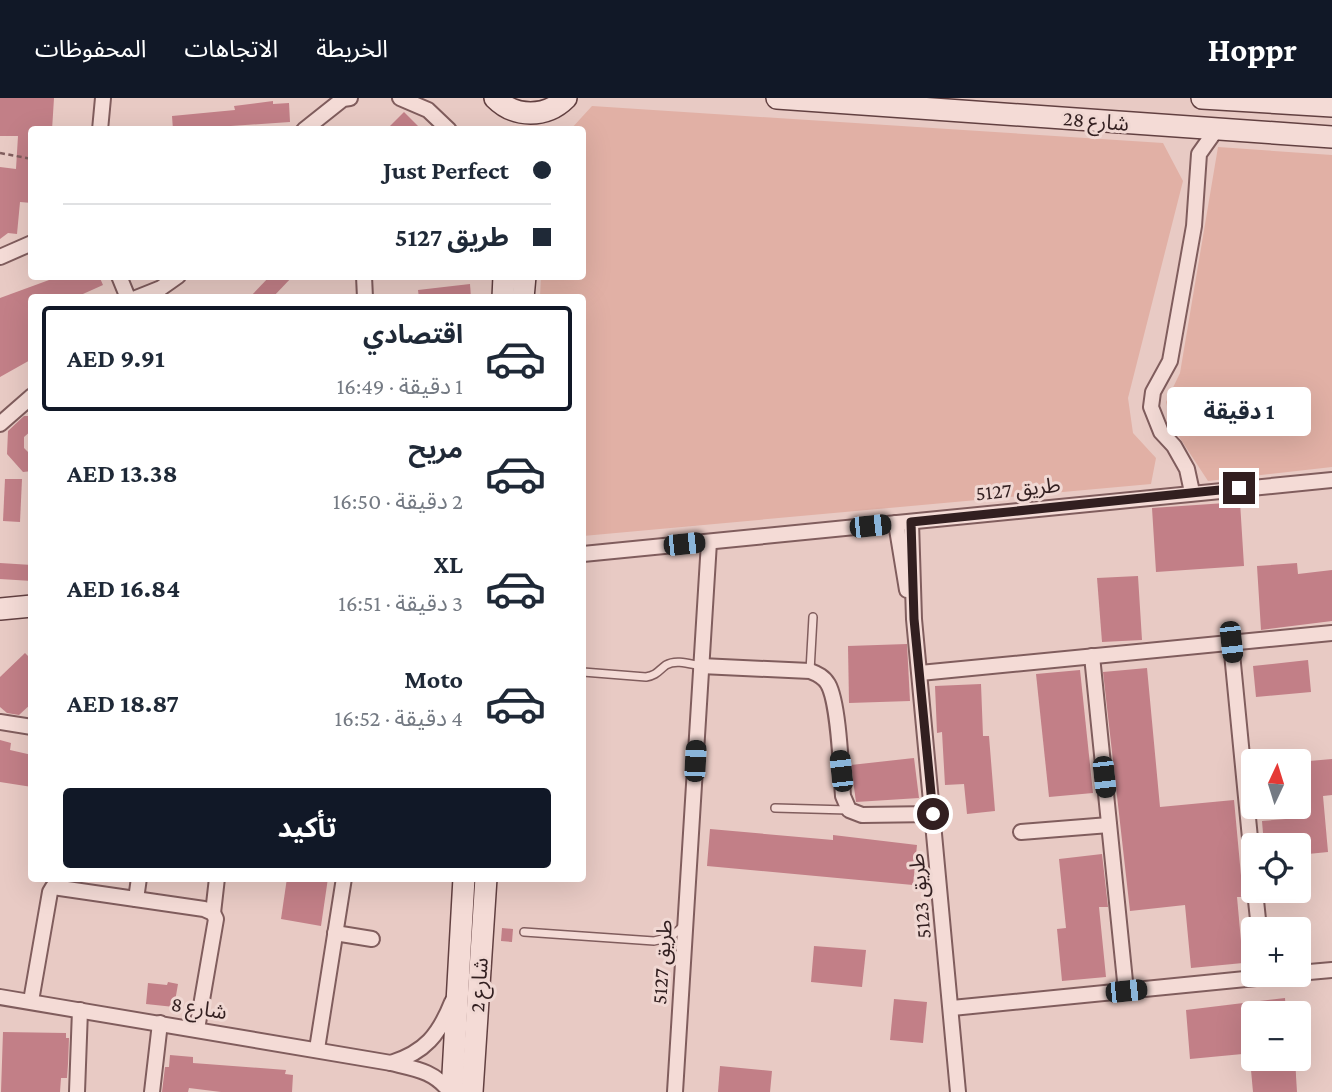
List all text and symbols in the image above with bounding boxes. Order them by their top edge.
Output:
text: Hoppr [1208,31,1297,68]
text: المحفوظات [35,35,146,62]
text: الاتجاهات [184,35,278,62]
text: الخريطة [316,35,388,62]
street label: شارع 28 [1062,106,1130,139]
text: Just Perfect [383,156,509,185]
text: طريق 5127 [395,223,509,252]
text: اقتصادي [363,320,463,349]
icon: car [484,327,547,390]
text: AED 9.91 [67,344,165,373]
text: 1 دقيقة · 16:49 [337,373,463,399]
callout: 1 دقيقة [1167,386,1311,436]
text: 1 دقيقة [1204,398,1274,424]
text: مريح [408,435,463,464]
icon: car [484,442,547,505]
text: AED 13.38 [67,459,178,488]
route end [1223,472,1255,504]
street label: طريق 5127 [974,473,1062,506]
text: 2 دقيقة · 16:50 [333,488,463,514]
car [849,513,892,539]
car [663,531,706,557]
text: XL [434,550,463,579]
icon: car [484,557,547,620]
text: AED 16.84 [67,574,180,603]
text: 3 دقيقة · 16:51 [338,590,463,616]
car [1219,620,1244,664]
text: Moto [404,665,463,694]
icon: car [484,672,547,735]
text: AED 18.87 [67,689,179,718]
text: 4 دقيقة · 16:52 [335,705,463,731]
car [684,739,707,783]
car [829,749,854,793]
north arrow [1241,749,1311,819]
map controls [1241,749,1311,1071]
car [1092,755,1117,799]
button: تأكيد [63,788,551,868]
route start [917,798,949,830]
button: locate [1241,833,1311,903]
street label: طريق 5123 [904,852,937,940]
button: + [1241,917,1311,987]
street label: طريق 5127 [647,919,678,1005]
street label: شارع 2 [465,957,496,1013]
car [1105,978,1148,1004]
street label: شارع 8 [169,992,229,1027]
button: − [1241,1001,1311,1071]

